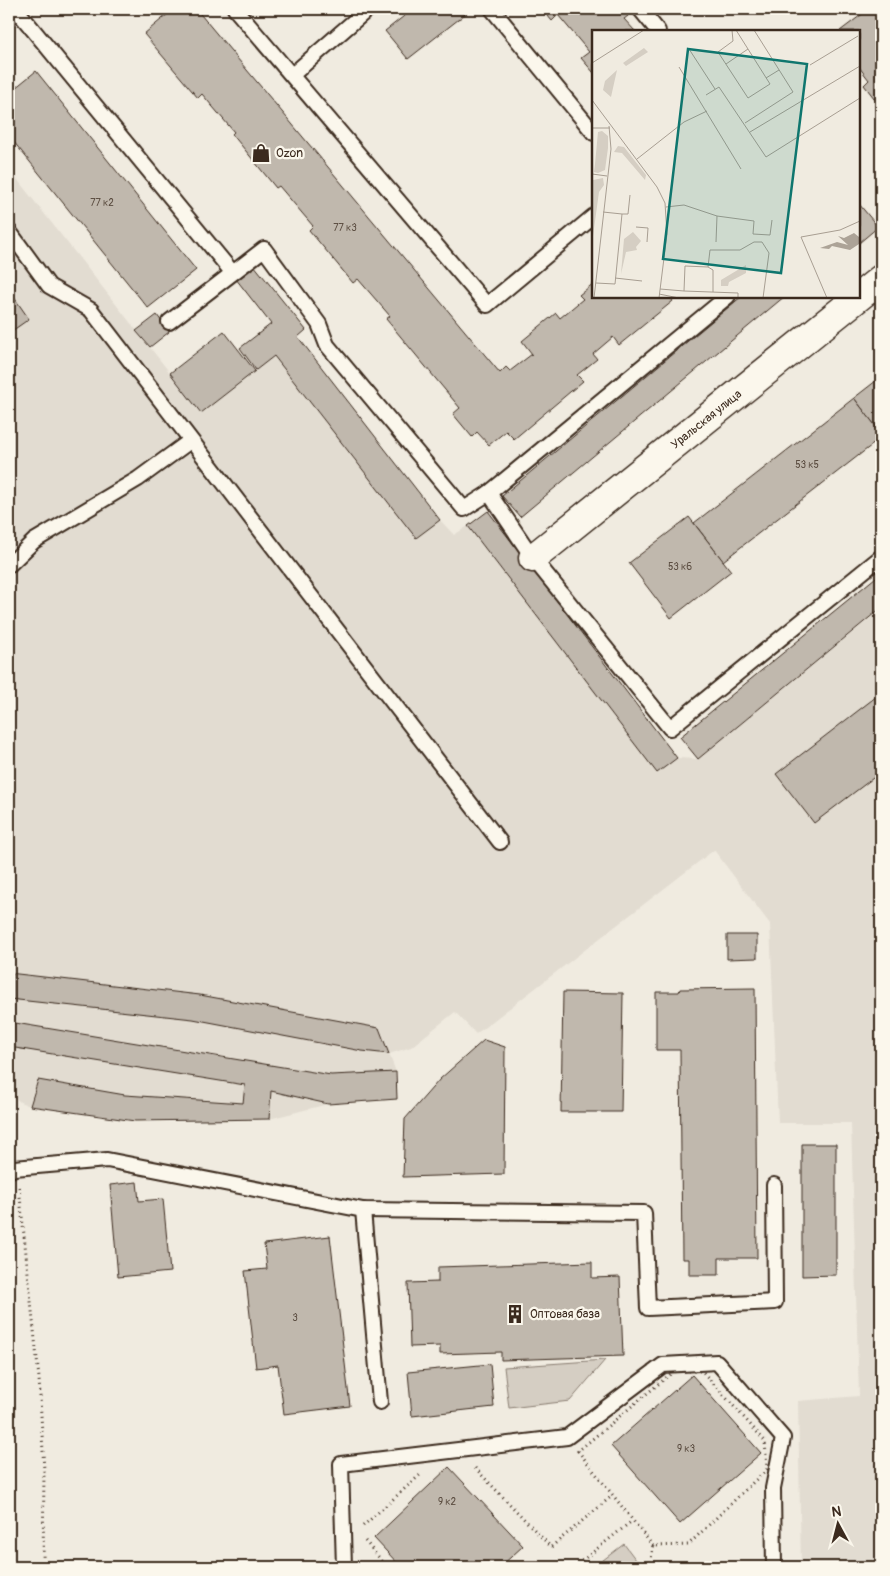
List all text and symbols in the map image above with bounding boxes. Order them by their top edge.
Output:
inset map [592,30,860,298]
shop icon: Ozon [250,142,272,164]
place label: Ozon [276,146,303,161]
house number: 77 к2 [90,197,114,209]
house number: 77 к3 [333,222,357,234]
street label: Уральская улица [668,386,745,452]
house number: 53 к5 [795,459,819,471]
house number: 53 к6 [668,561,692,573]
building icon: Оптовая база [504,1303,526,1325]
place label: Оптовая база [530,1307,600,1322]
house number: 3 [292,1312,298,1324]
house number: 9 к3 [677,1443,695,1455]
house number: 9 к2 [438,1496,456,1508]
north arrow [812,1498,862,1548]
text: N [831,1503,842,1521]

